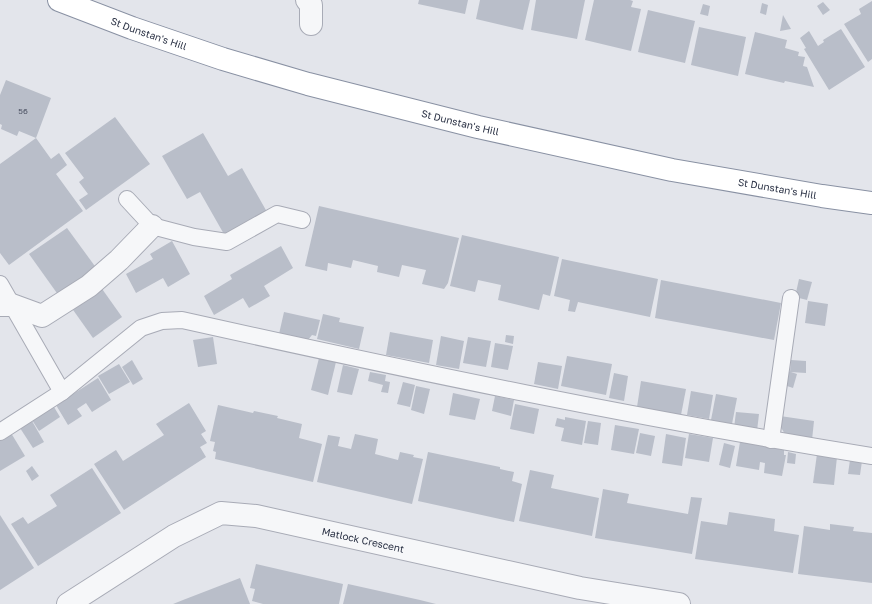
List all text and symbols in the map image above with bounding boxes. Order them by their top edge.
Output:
street label: St Dunstan's Hill [109,15,189,52]
house number: 56 [18,106,28,116]
street label: St Dunstan's Hill [420,107,500,138]
street label: St Dunstan's Hill [737,176,818,201]
street label: Matlock Crescent [321,525,405,555]

